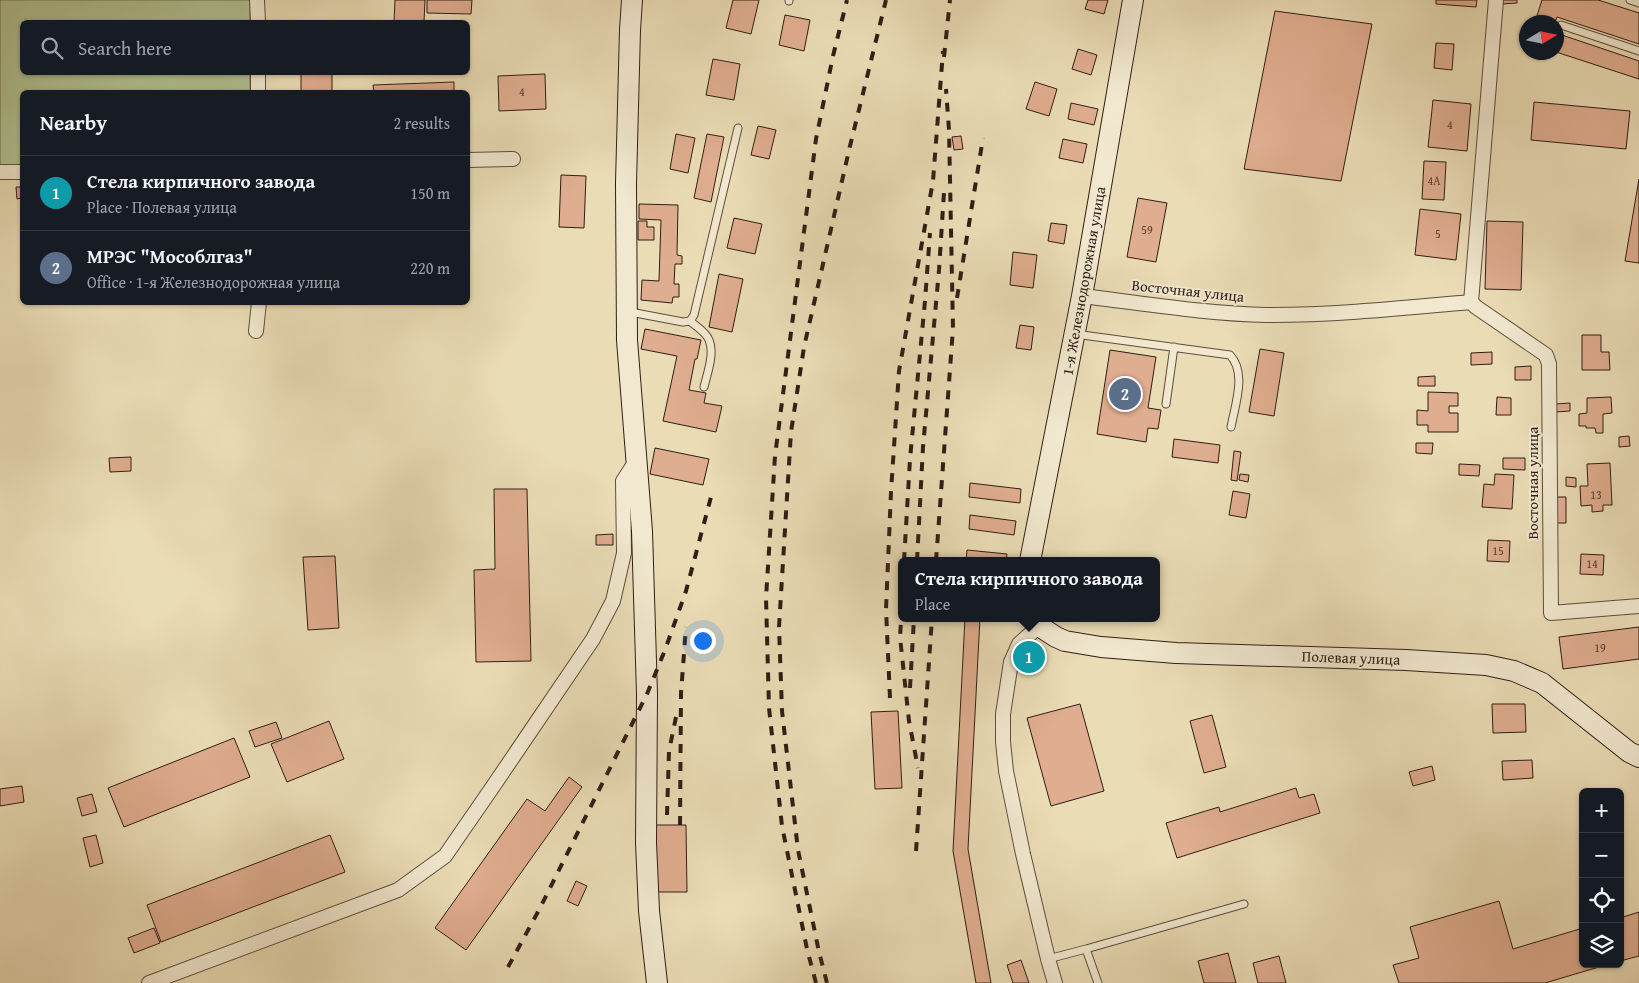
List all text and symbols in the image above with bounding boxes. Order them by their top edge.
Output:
north arrow [1519,15,1564,60]
search box [20,20,470,75]
icon: search [38,34,66,62]
text: Search here [78,34,172,62]
house number: 4 [519,83,525,100]
text: Nearby [40,107,107,138]
text: 2 results [393,111,450,135]
house number: 4 [1447,116,1453,133]
text: Стела кирпичного завода [87,167,315,195]
house number: 4А [1427,172,1441,189]
text: 1 [52,181,60,205]
text: 150 m [410,181,450,205]
street label: 1-я Железнодорожная улица [1057,184,1111,377]
text: Place · Полевая улица [87,195,237,219]
house number: 59 [1141,221,1153,238]
house number: 5 [1435,225,1441,242]
text: МРЭС "Мособлгаз" [87,242,253,270]
text: 2 [52,256,60,280]
text: 220 m [410,256,450,280]
text: Office · 1-я Железнодорожная улица [87,270,340,294]
street label: Восточная улица [1131,274,1246,307]
pin: 2 [1109,375,1141,413]
street label: Восточная улица [1522,426,1543,539]
house number: 13 [1590,486,1602,503]
house number: 15 [1492,542,1504,559]
house number: 14 [1586,555,1598,572]
popup [898,557,1160,622]
text: Стела кирпичного завода [915,564,1143,592]
text: Place [915,592,950,616]
your location [690,628,716,654]
pin: 1 [1013,638,1045,676]
house number: 19 [1594,639,1606,656]
street label: Полевая улица [1301,645,1401,670]
map controls [1579,788,1624,968]
button: + [1579,788,1624,833]
button: − [1579,833,1624,878]
button: locate [1579,878,1624,923]
button: layers [1579,923,1624,968]

